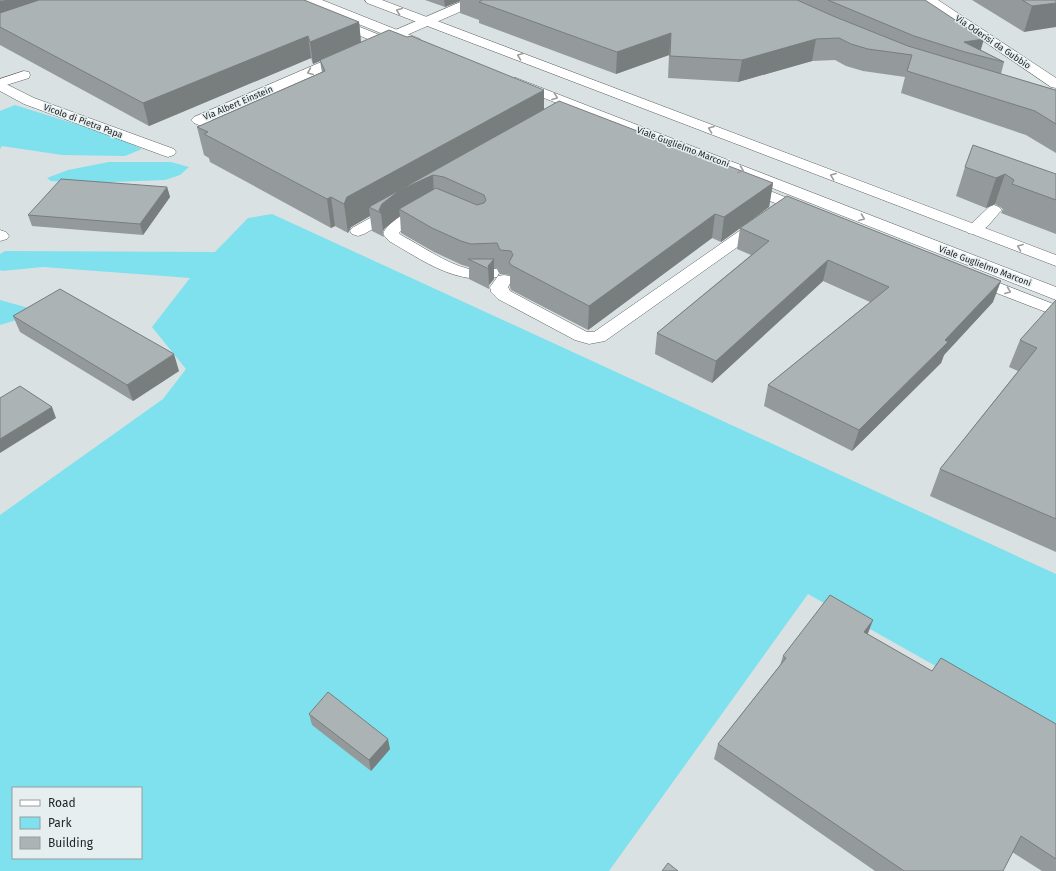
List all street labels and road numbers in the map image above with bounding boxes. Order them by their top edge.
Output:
street label: Via Oderisi da Gubbio [953,13,1033,71]
street label: Via Albert Einstein [202,84,274,122]
street label: Vicolo di Pietra Papa [42,102,124,140]
street label: Viale Guglielmo Marconi [635,125,731,169]
street label: Viale Guglielmo Marconi [937,244,1033,288]

